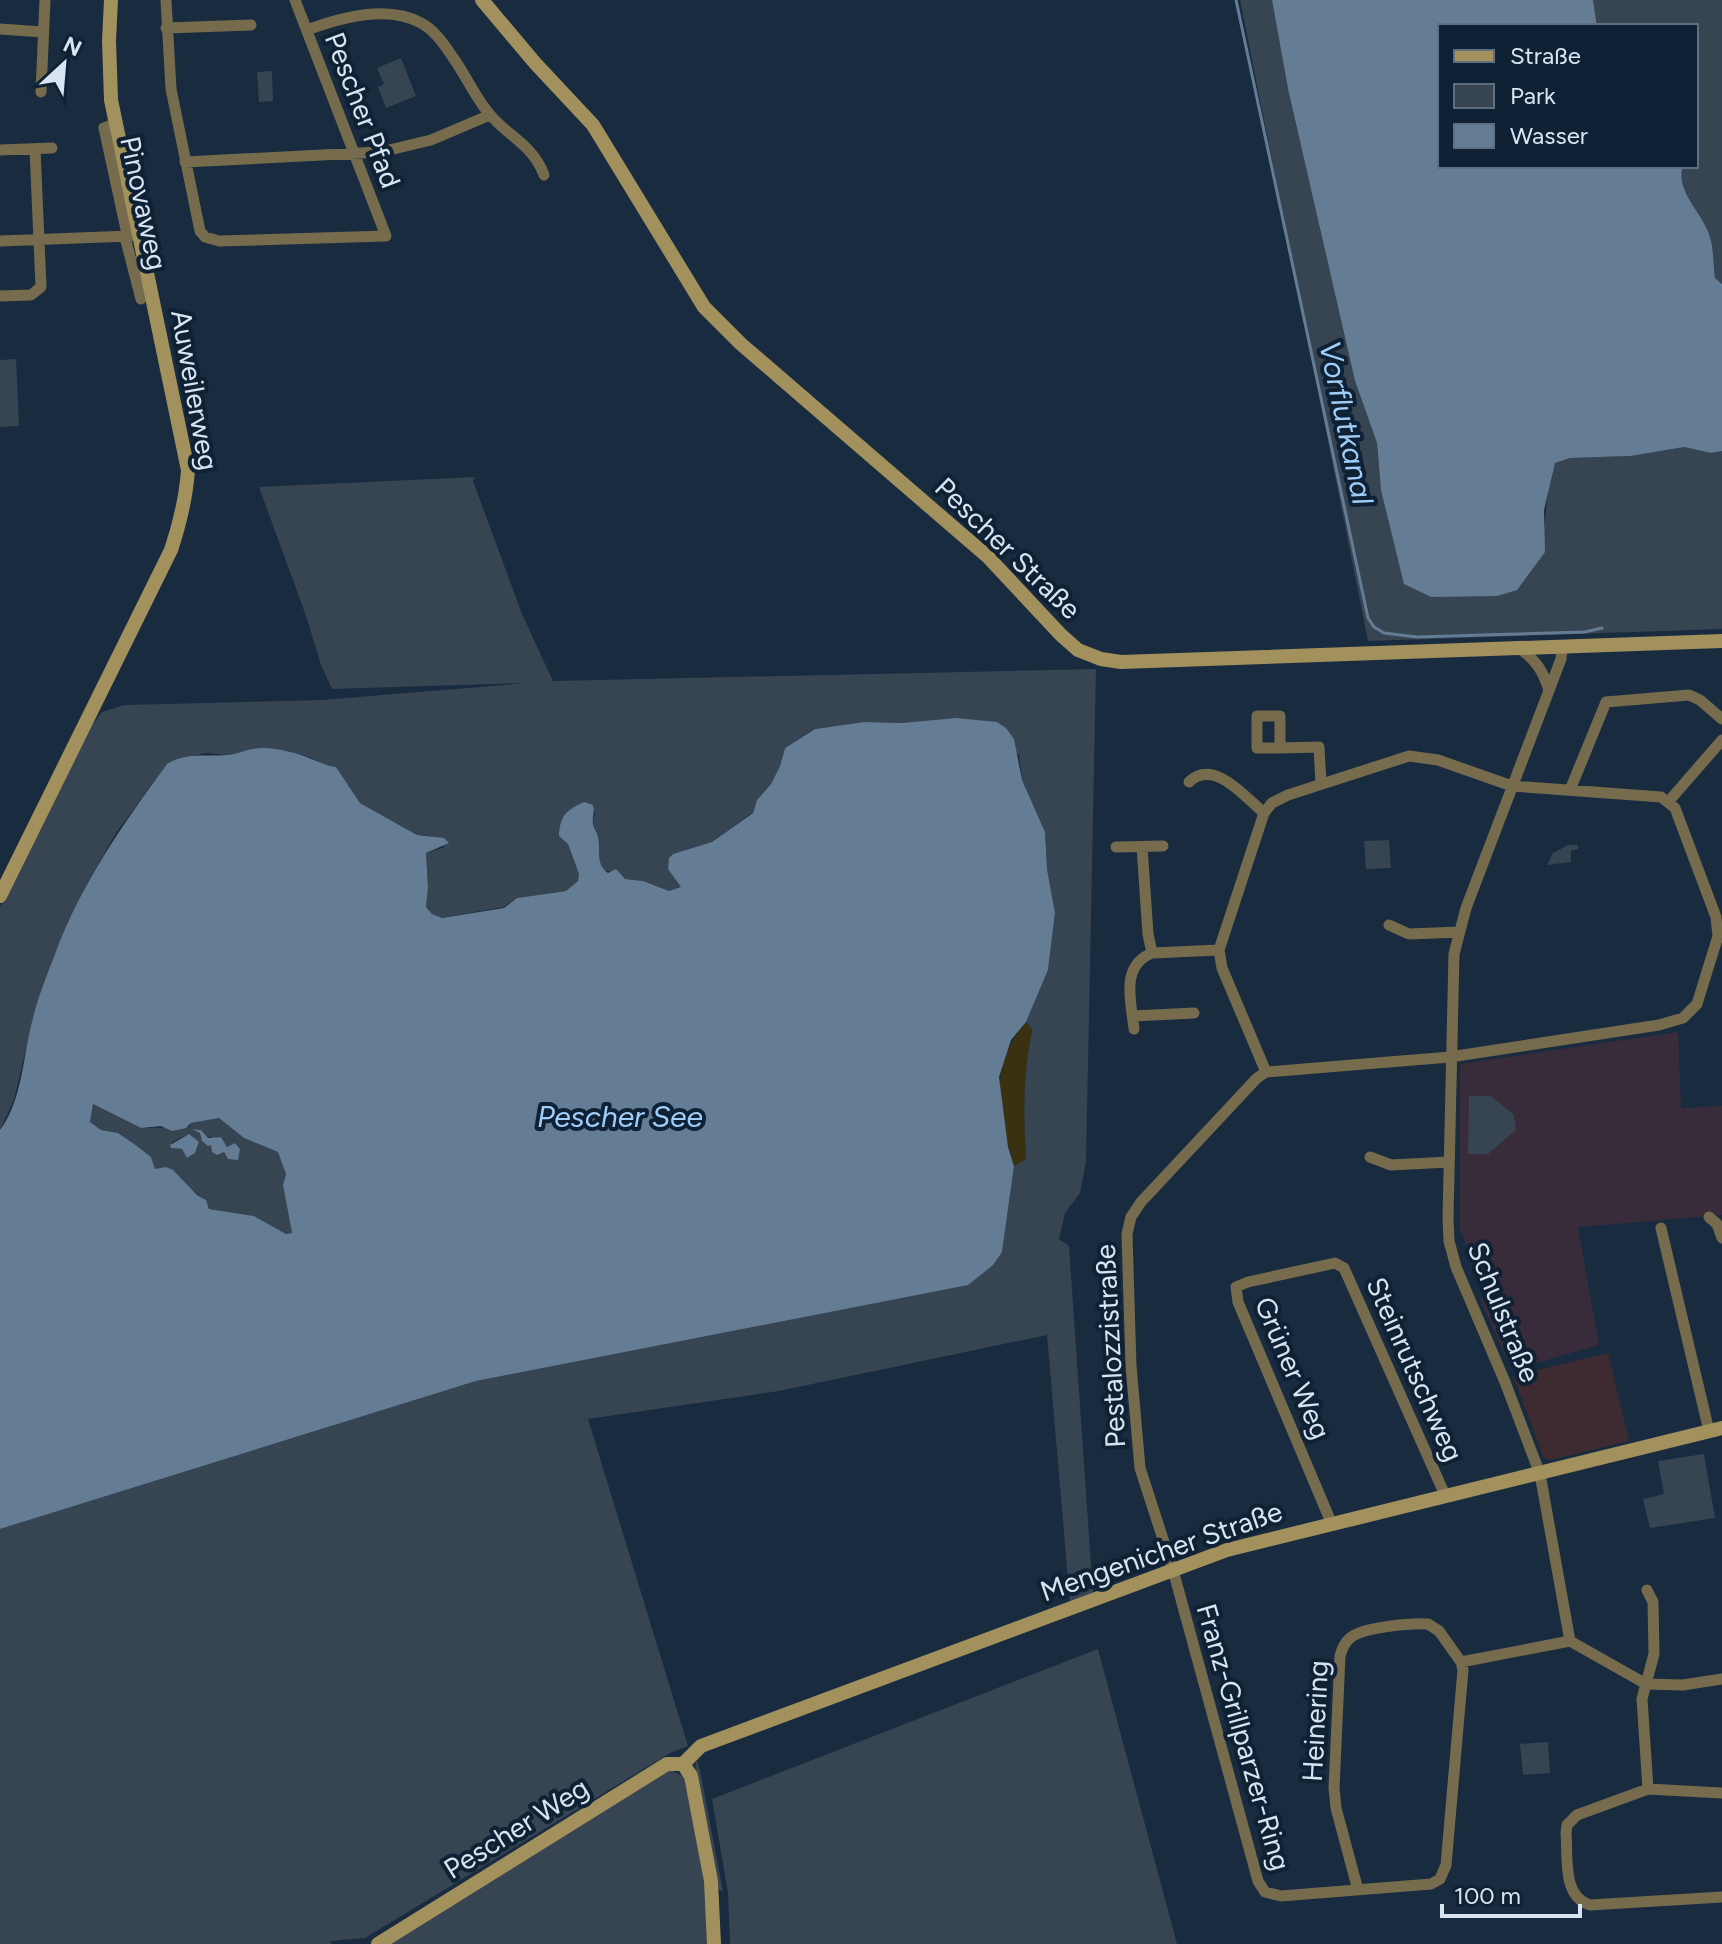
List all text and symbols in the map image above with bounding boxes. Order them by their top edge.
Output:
north arrow [24,24,104,104]
legend [1438,24,1698,168]
street label: Pescher Pfad [318,27,408,193]
text: N [59,31,86,62]
text: Straße [1510,41,1581,70]
text: Park [1510,81,1556,110]
text: Wasser [1510,121,1588,150]
street label: Pinovaweg [113,133,175,273]
street label: Auweilerweg [164,307,226,473]
water label: Vorflutkanal [1311,338,1382,508]
street label: Pescher Straße [928,470,1088,626]
water label: Pescher See [537,1098,703,1135]
street label: Schulstraße [1460,1237,1548,1387]
street label: Pestalozzistraße [1088,1243,1132,1449]
street label: Steinrutschweg [1359,1272,1471,1466]
street label: Grüner Weg [1248,1292,1338,1444]
street label: Mengenicher Straße [1036,1494,1286,1608]
street label: Franz-Grillparzer-Ring [1190,1600,1298,1874]
street label: Heinering [1295,1659,1335,1783]
street label: Pescher Weg [437,1770,595,1886]
scale bar [1442,1868,1580,1918]
text: 100 m [1454,1881,1521,1910]

